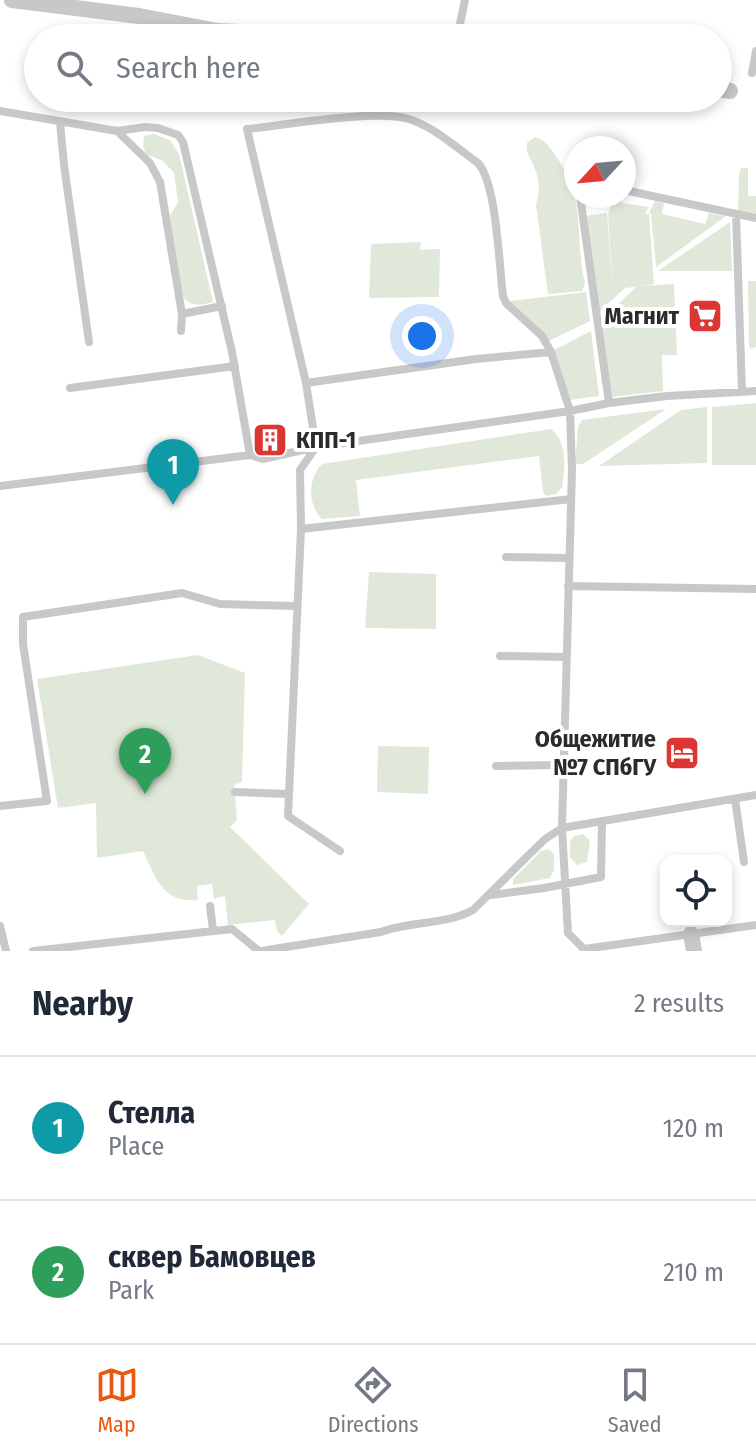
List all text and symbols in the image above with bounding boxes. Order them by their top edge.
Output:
search box [24,24,732,112]
icon: search [52,46,96,90]
text: Search here [116,50,261,86]
north arrow [564,136,636,208]
supermarket icon: Магнит [686,297,724,335]
place label: Магнит [604,302,680,330]
your location [402,316,442,356]
building icon: КПП-1 [251,421,289,459]
place label: КПП-1 [296,426,356,454]
pin: 1 [147,439,199,505]
place label: Общежитие №7 СПбГУ [535,725,657,781]
pin: 2 [119,728,171,794]
hotel icon: Общежитие №7 СПбГУ [663,734,701,772]
map controls [660,855,732,927]
button: locate [660,855,732,927]
text: Nearby [32,983,133,1024]
text: 2 results [634,988,724,1019]
text: Стелла [108,1095,195,1131]
text: 1 [53,1113,64,1144]
text: 120 m [663,1113,724,1144]
text: Place [108,1131,164,1162]
text: сквер Бамовцев [108,1239,316,1275]
text: 2 [52,1257,64,1288]
text: 210 m [663,1257,724,1288]
text: Park [108,1275,154,1306]
tab: Map [95,1363,139,1438]
tab: Directions [328,1363,419,1438]
tab: Saved [608,1363,661,1438]

